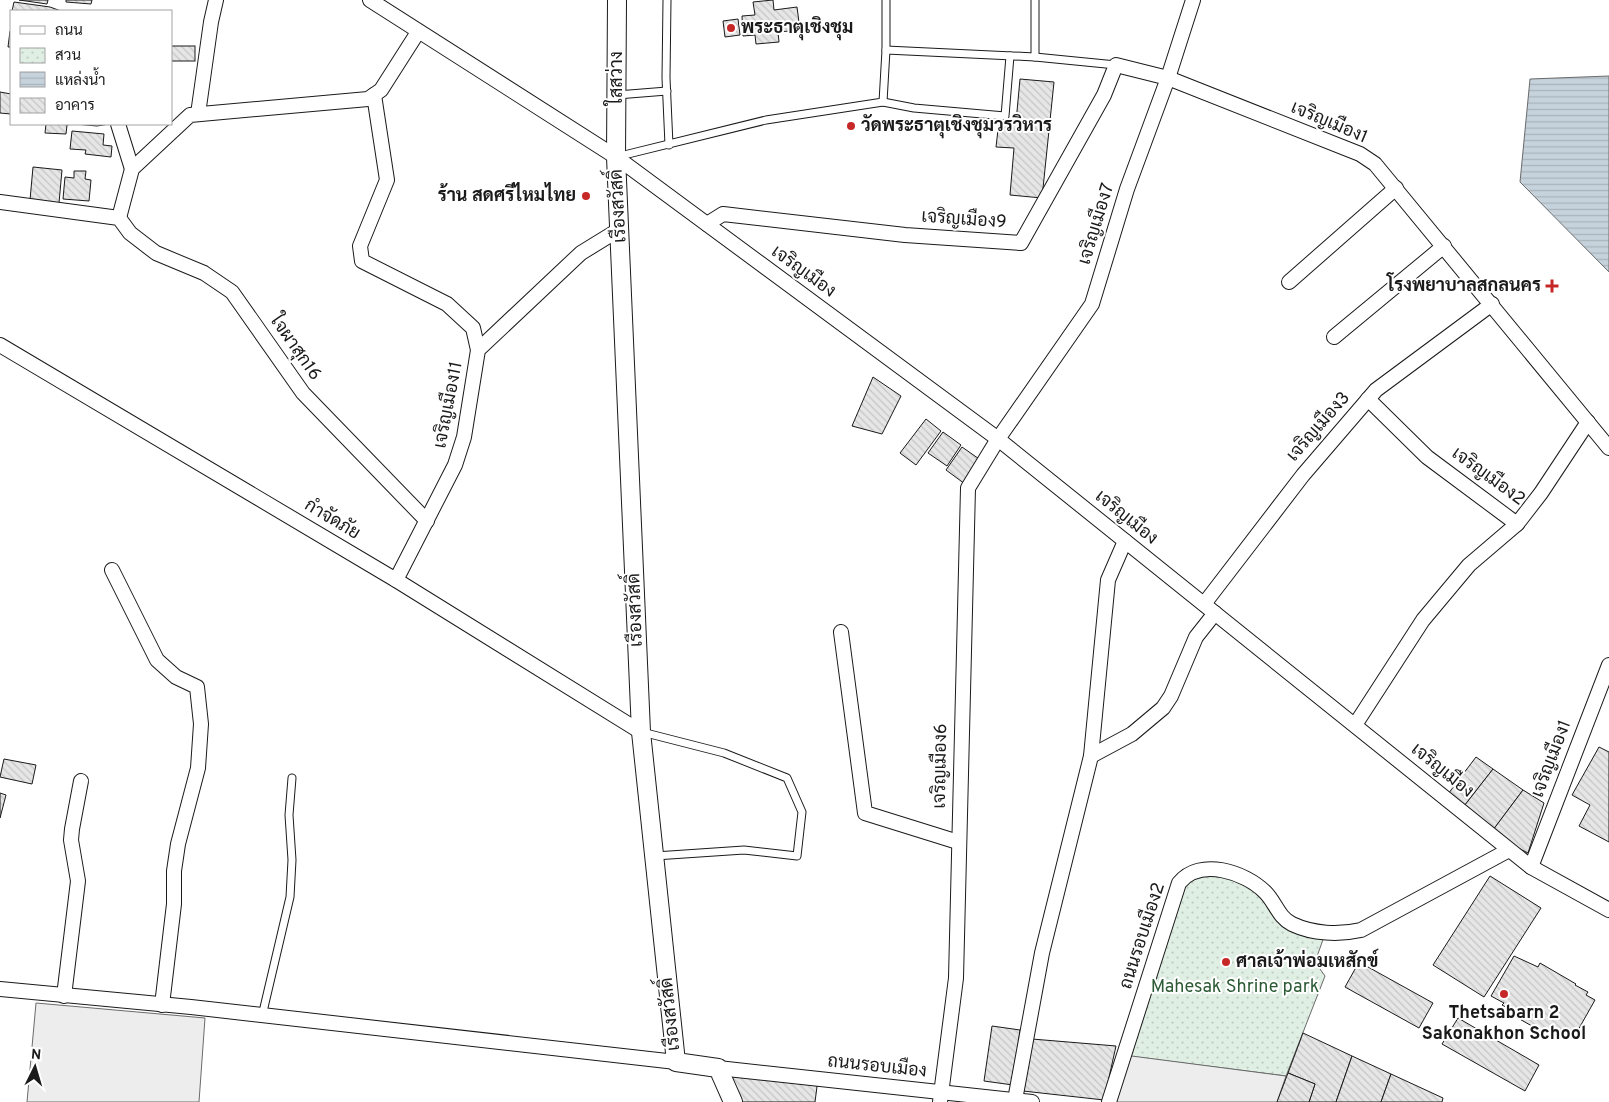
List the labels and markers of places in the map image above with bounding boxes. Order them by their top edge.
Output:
place label: พระธาตุเชิงชุม [741,15,853,41]
marker: พระธาตุเชิงชุม [725,22,737,34]
place label: วัดพระธาตุเชิงชุมวรวิหาร [861,113,1052,139]
marker: วัดพระธาตุเชิงชุมวรวิหาร [845,120,857,132]
place label: ร้าน สดศรีไหมไทย [438,182,576,208]
marker: ร้าน สดศรีไหมไทย [580,190,592,202]
place label: โรงพยาบาลสกลนคร [1386,272,1541,298]
marker: โรงพยาบาลสกลนคร [1545,279,1559,293]
place label: ศาลเจ้าพ่อมเหสักข์ [1236,948,1379,974]
marker: ศาลเจ้าพ่อมเหสักข์ [1220,956,1232,968]
marker: Thetsabarn 2 Sakonakhon School [1498,988,1510,1000]
place label: Thetsabarn 2 Sakonakhon School [1422,1002,1586,1046]

